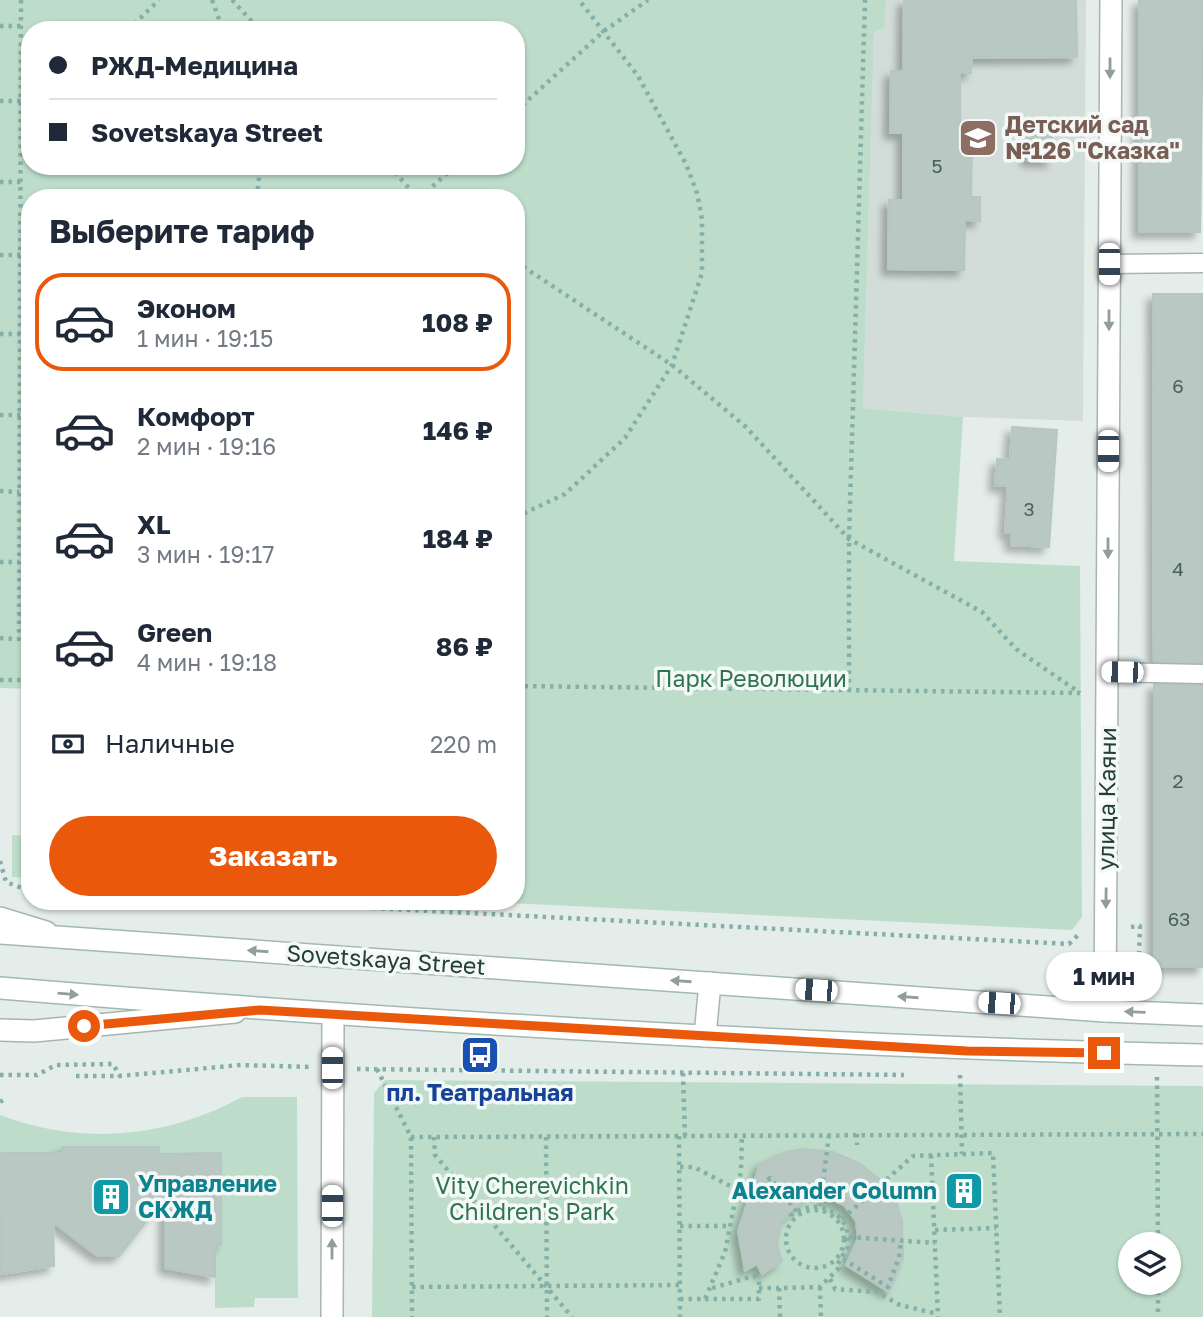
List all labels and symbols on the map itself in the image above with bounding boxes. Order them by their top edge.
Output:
one-way arrow [1104,57,1116,79]
place label: Детский сад №126 "Сказка" [1005,110,1180,164]
school or university icon: Детский сад №126 "Сказка" [957,117,999,159]
house number: 5 [931,154,943,177]
car [1099,243,1120,285]
one-way arrow [1103,309,1115,331]
house number: 6 [1172,374,1184,397]
car [1098,430,1119,472]
house number: 3 [1023,497,1035,520]
one-way arrow [1102,537,1114,559]
house number: 4 [1172,557,1184,580]
car [1101,661,1144,683]
park label: Парк Революции [655,664,847,692]
street label: улица Каяни [1091,727,1121,871]
house number: 2 [1172,769,1184,792]
one-way arrow [1100,887,1112,909]
house number: 63 [1168,907,1190,930]
street label: Sovetskaya Street [286,938,487,980]
one-way arrow [247,945,269,956]
callout: 1 мин [1046,951,1162,1000]
one-way arrow [670,975,692,986]
car [795,978,838,1002]
one-way arrow [57,988,79,999]
one-way arrow [897,991,919,1002]
car [978,991,1021,1015]
one-way arrow [1124,1007,1146,1018]
route start [68,1010,100,1042]
bus stop icon: пл. Театральная [459,1034,501,1076]
route end [1088,1037,1120,1069]
car [322,1047,343,1089]
place label: пл. Театральная [386,1078,574,1106]
place label: Управление СКЖД [138,1169,277,1223]
building icon: Alexander Column [943,1170,985,1212]
park label: Vity Cherevichkin Children's Park [435,1171,629,1225]
building icon: Управление СКЖД [90,1176,132,1218]
place label: Alexander Column [732,1176,937,1204]
car [322,1185,343,1227]
one-way arrow [326,1238,338,1260]

